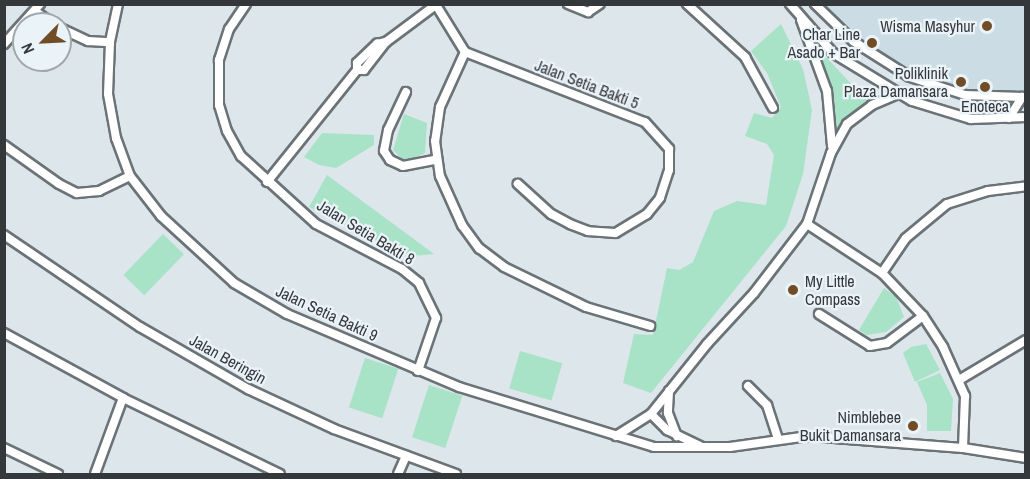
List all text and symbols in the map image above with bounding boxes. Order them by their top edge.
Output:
north arrow [12,12,72,72]
place label: Wisma Masyhur [880,16,975,36]
marker: Wisma Masyhur [980,19,994,33]
place label: Char Line Asado + Bar [787,24,860,62]
marker: Char Line Asado + Bar [865,36,879,50]
text: N [15,40,39,57]
street label: Jalan Setia Bakti 5 [532,55,642,113]
place label: Poliklinik Plaza Damansara [844,63,948,101]
marker: Poliklinik Plaza Damansara [952,73,970,91]
marker: Enoteca [978,80,992,94]
place label: Enoteca [961,96,1009,116]
street label: Jalan Setia Bakti 8 [314,195,418,269]
place label: My Little Compass [805,271,860,309]
street label: Jalan Setia Bakti 9 [273,281,381,345]
marker: My Little Compass [786,283,800,297]
street label: Jalan Beringin [186,330,270,388]
place label: Nimblebee Bukit Damansara [800,407,901,445]
marker: Nimblebee Bukit Damansara [906,419,920,433]

